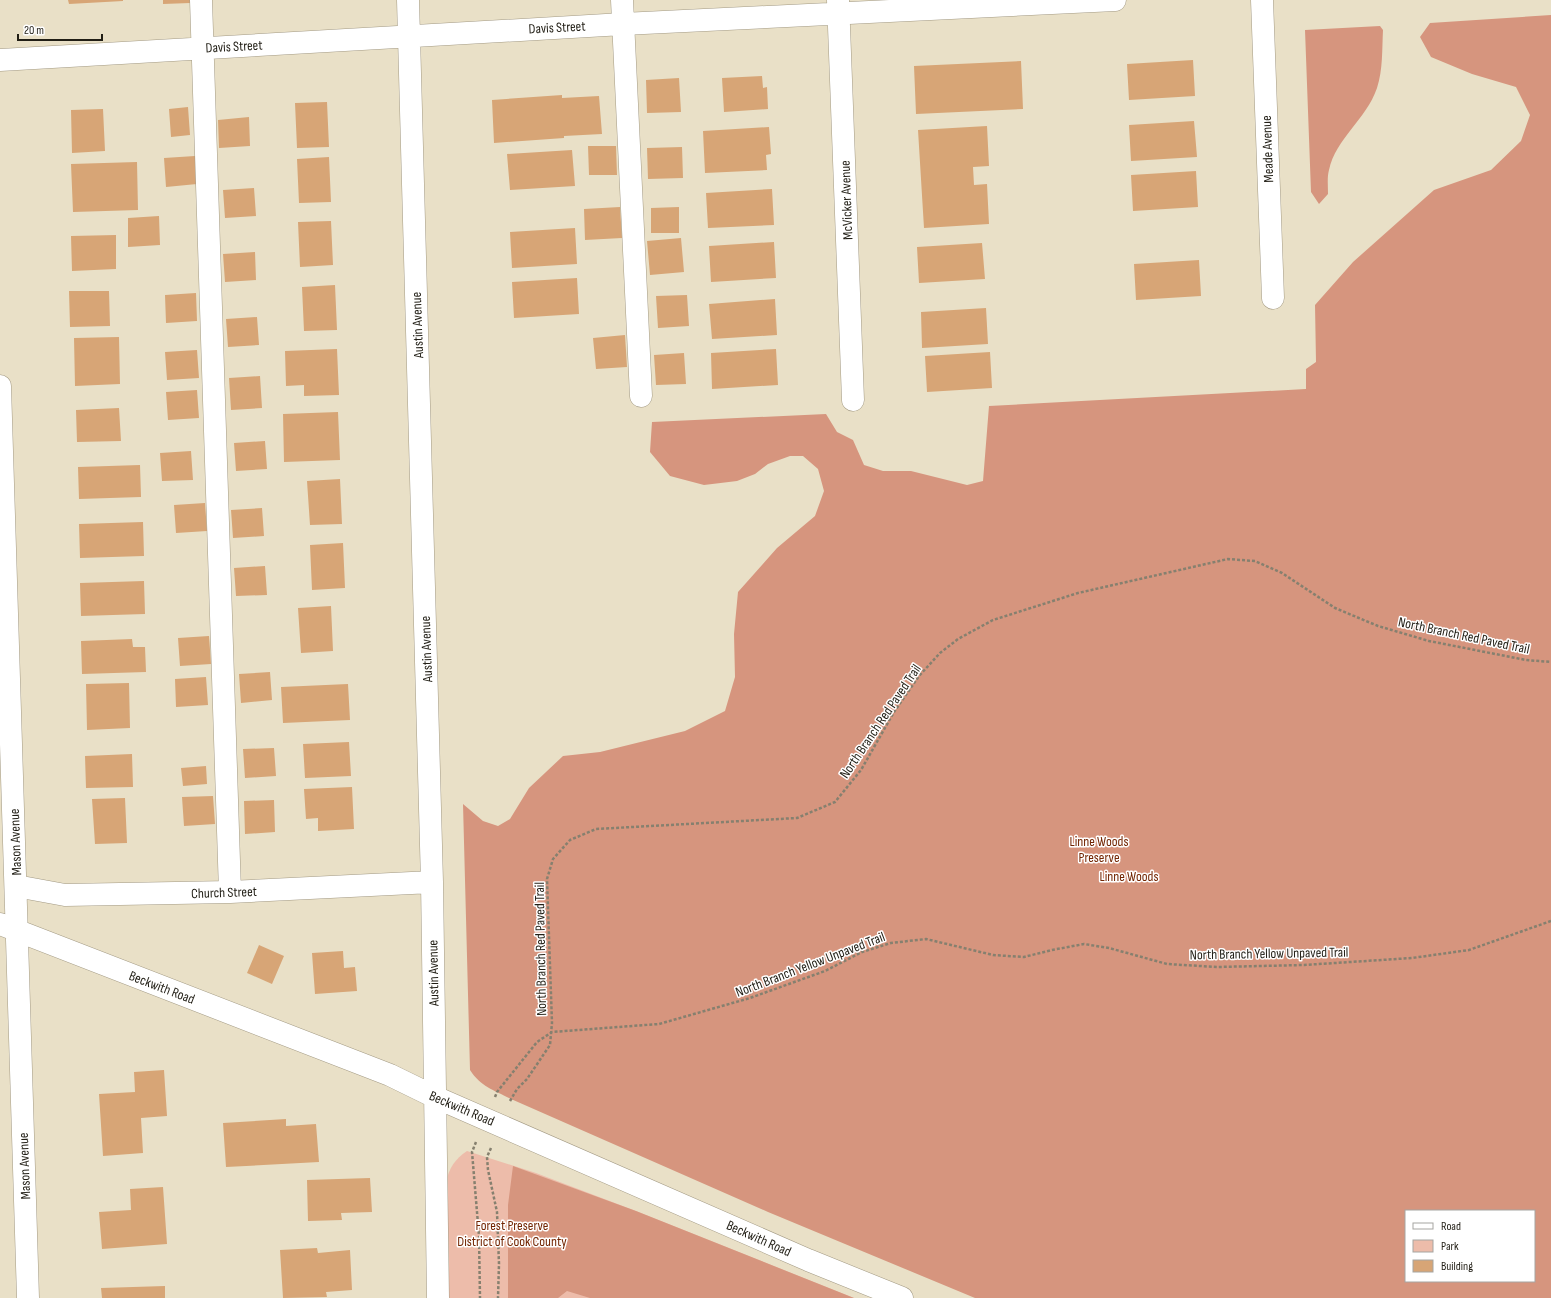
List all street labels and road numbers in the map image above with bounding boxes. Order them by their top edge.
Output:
street label: Davis Street [528,18,586,37]
street label: Davis Street [205,37,263,56]
street label: Meade Avenue [1258,115,1277,183]
street label: McVicker Avenue [837,160,856,240]
street label: Austin Avenue [408,292,427,359]
street label: North Branch Red Paved Trail [1397,613,1531,658]
street label: Austin Avenue [417,616,436,683]
street label: North Branch Red Paved Trail [836,661,925,782]
street label: Mason Avenue [6,808,25,876]
street label: North Branch Red Paved Trail [531,882,550,1016]
street label: Church Street [191,883,257,902]
street label: North Branch Yellow Unpaved Trail [733,928,887,1001]
street label: Austin Avenue [424,940,443,1007]
street label: North Branch Yellow Unpaved Trail [1190,944,1348,963]
street label: Beckwith Road [127,967,197,1008]
street label: Beckwith Road [427,1087,497,1130]
street label: Mason Avenue [15,1132,34,1200]
street label: Beckwith Road [724,1217,794,1260]

